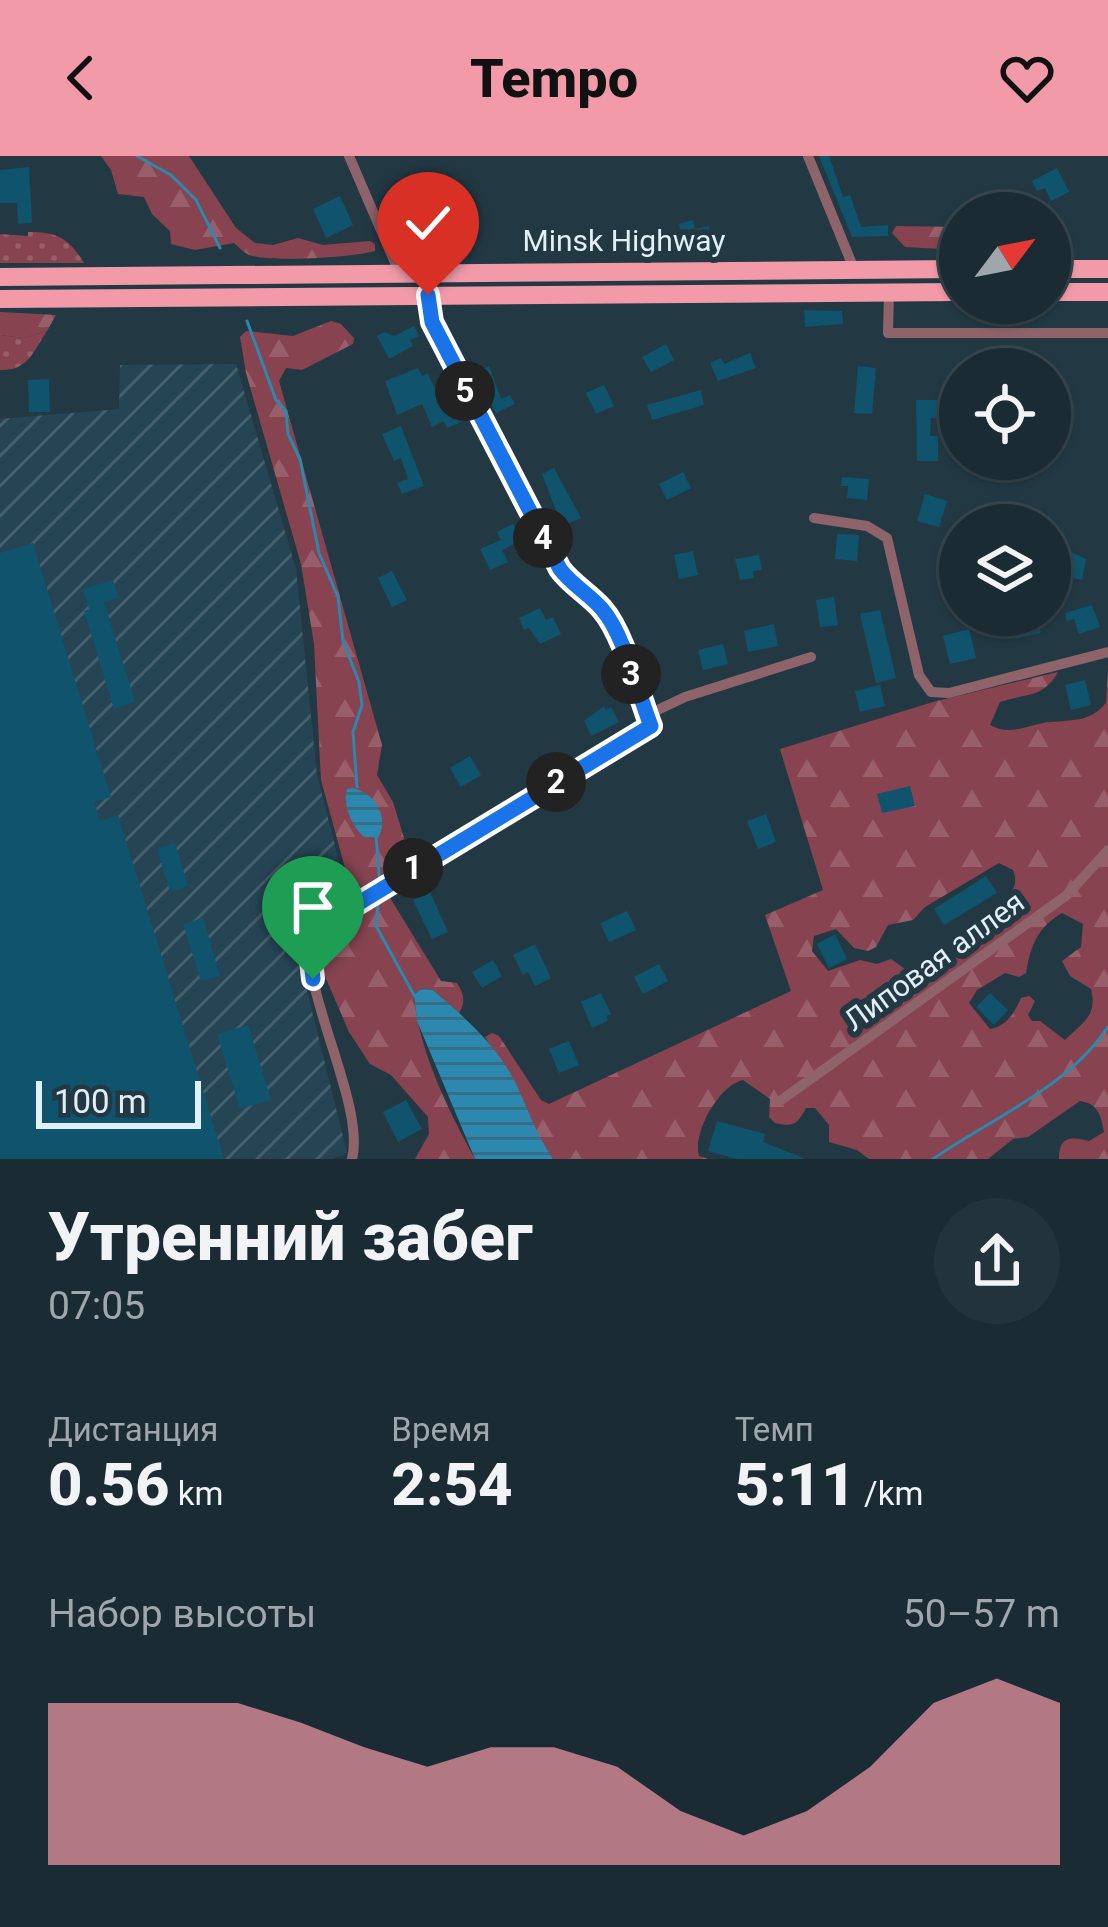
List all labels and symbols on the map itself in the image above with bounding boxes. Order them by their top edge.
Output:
pin [377,172,479,295]
north arrow [939,192,1071,324]
street label: Minsk Highway [522,223,726,258]
pin: 5 [435,361,495,421]
pin: 4 [513,508,573,568]
pin: 3 [601,644,661,704]
pin: 2 [526,752,586,812]
pin: 1 [383,838,443,898]
pin [262,856,364,979]
street label: Липовая аллея [837,884,1031,1038]
scale bar [36,1075,201,1128]

